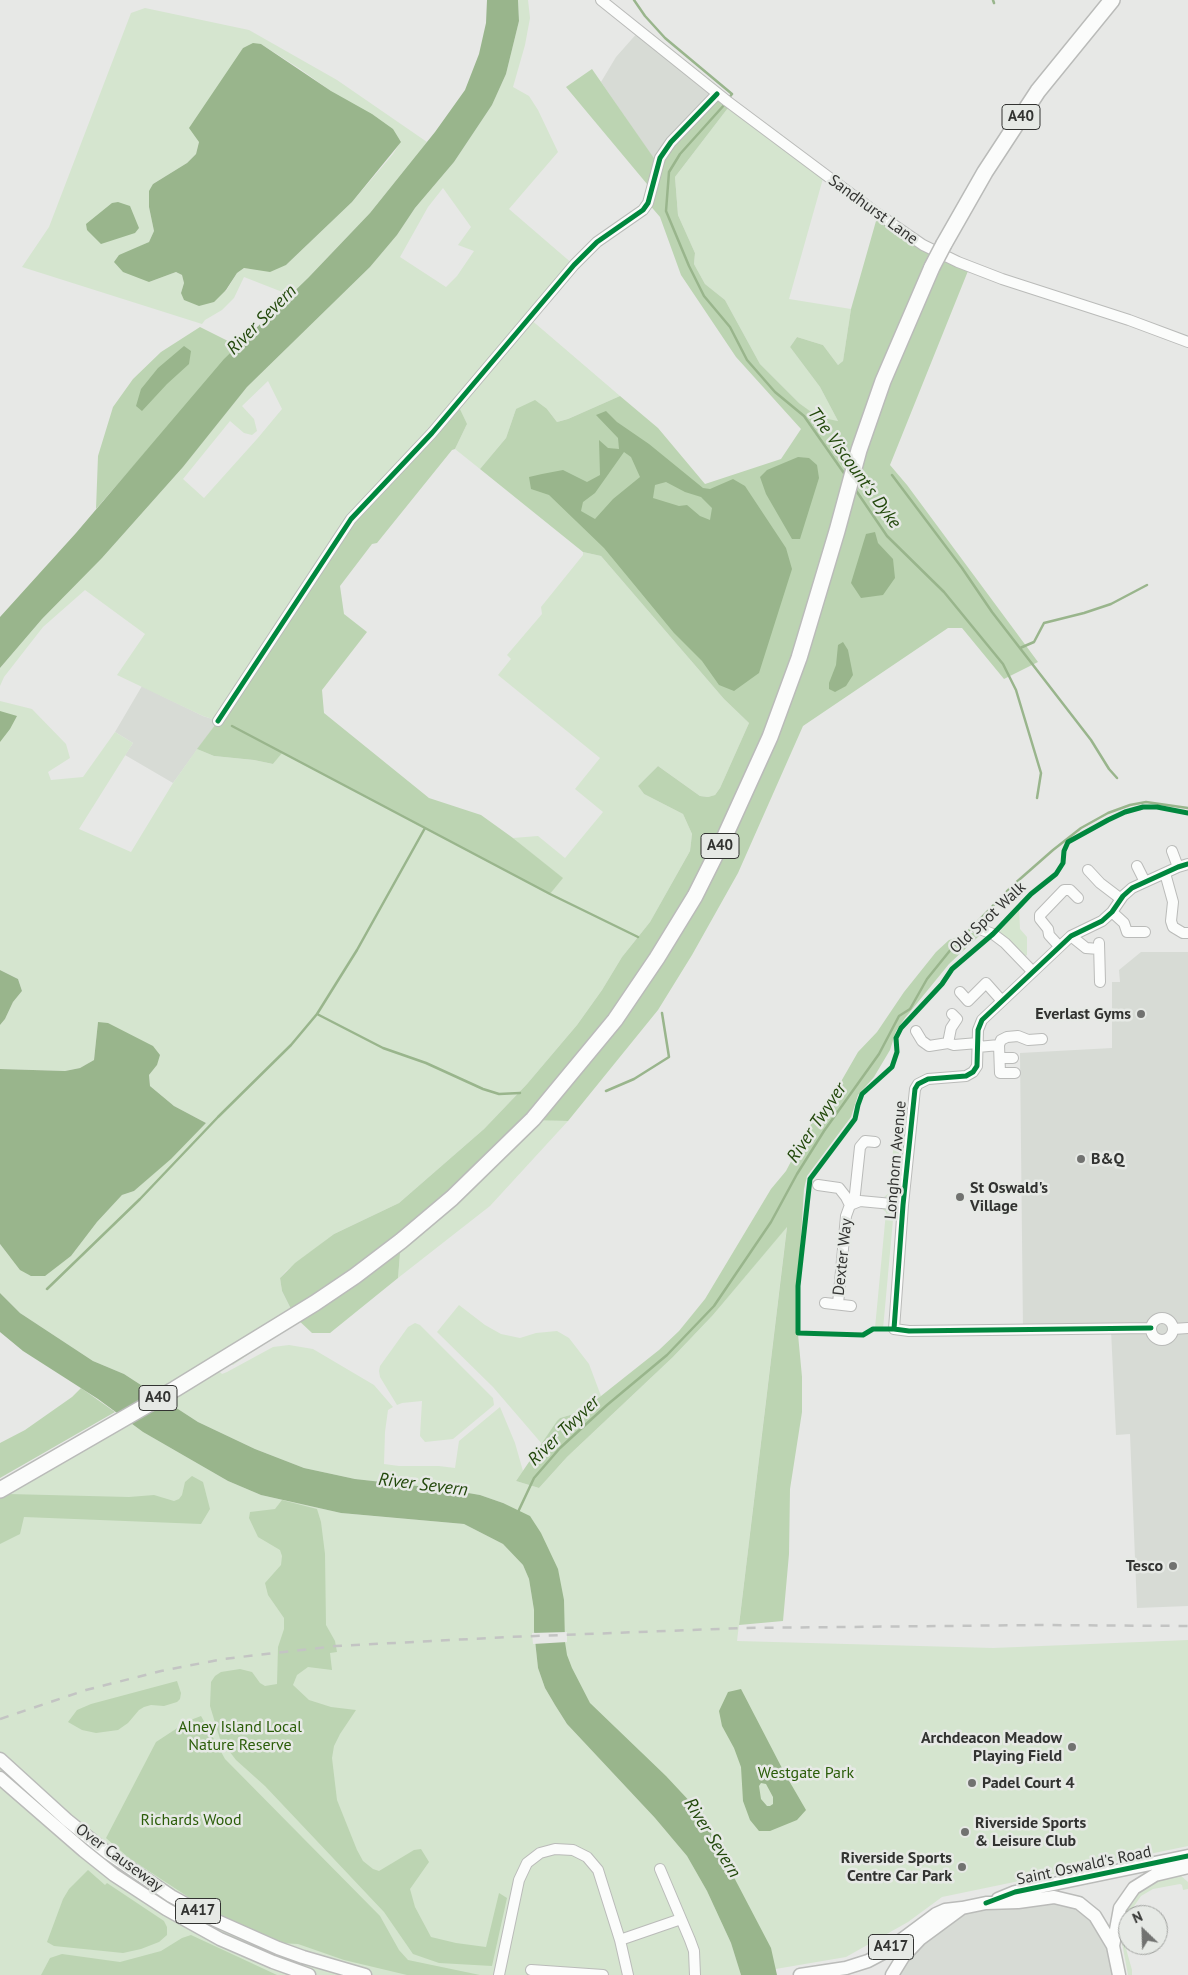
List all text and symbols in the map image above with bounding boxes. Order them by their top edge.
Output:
road number: A40 [1002,104,1040,130]
street label: Sandhurst Lane [825,171,921,249]
water label: River Severn [223,281,301,359]
water label: The Viscount's Dyke [803,403,905,533]
road number: A40 [701,834,739,858]
street label: Old Spot Walk [946,878,1030,958]
place label: Everlast Gyms [1035,1004,1131,1024]
marker: Everlast Gyms [1135,1008,1147,1020]
water label: River Twyver [782,1079,852,1167]
street label: Longhorn Avenue [881,1100,911,1220]
place label: B&Q [1091,1149,1124,1169]
marker: B&Q [1075,1153,1087,1165]
place label: St Oswald's Village [970,1178,1048,1216]
marker: St Oswald's Village [954,1191,966,1203]
street label: Dexter Way [829,1217,857,1297]
road number: A40 [139,1386,177,1410]
water label: River Twyver [524,1391,604,1471]
water label: River Severn [377,1469,469,1501]
place label: Tesco [1126,1556,1163,1576]
marker: Tesco [1167,1560,1179,1572]
park label: Alney Island Local Nature Reserve [178,1717,302,1755]
place label: Archdeacon Meadow Playing Field [921,1728,1062,1766]
marker: Archdeacon Meadow Playing Field [1066,1741,1078,1753]
park label: Westgate Park [758,1763,854,1783]
place label: Padel Court 4 [982,1773,1074,1793]
marker: Padel Court 4 [966,1777,978,1789]
water label: River Severn [679,1794,745,1882]
park label: Richards Wood [140,1810,242,1830]
place label: Riverside Sports & Leisure Club [975,1813,1086,1851]
street label: Over Causeway [72,1820,166,1896]
marker: Riverside Sports & Leisure Club [959,1826,971,1838]
street label: Saint Oswald's Road [1015,1842,1153,1890]
place label: Riverside Sports Centre Car Park [841,1848,952,1886]
marker: Riverside Sports Centre Car Park [956,1861,968,1873]
road number: A417 [176,1898,220,1924]
north arrow [1118,1905,1168,1955]
text: N [1129,1907,1145,1927]
road number: A417 [868,1934,914,1960]

